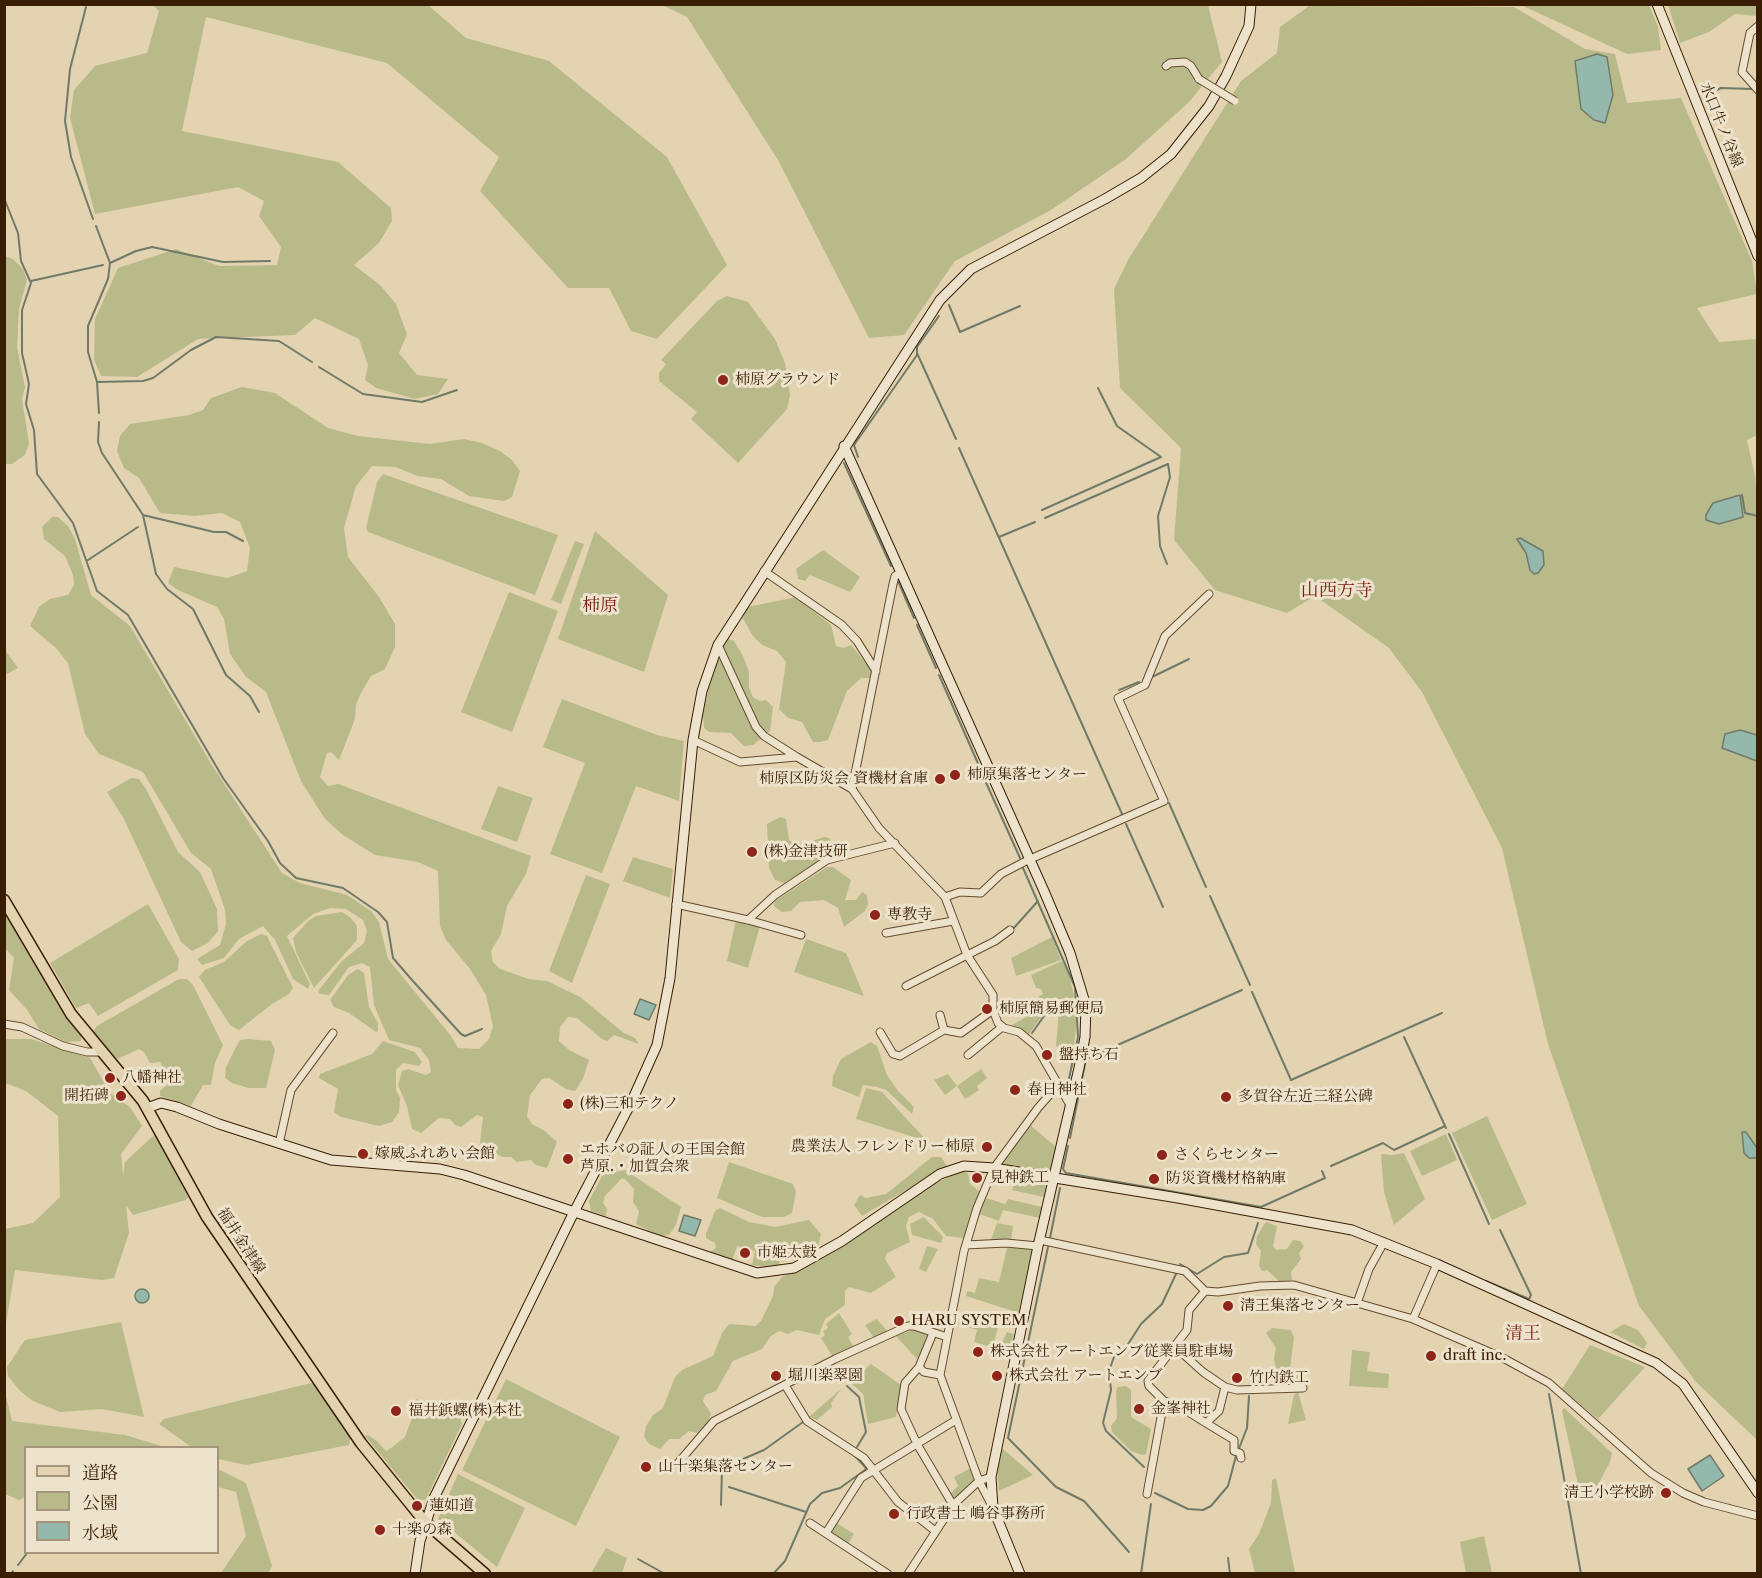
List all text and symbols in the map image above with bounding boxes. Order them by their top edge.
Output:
street label: 水口牛ノ谷線 [1696,80,1746,170]
place label: 柿原グラウンド [735,371,840,389]
marker: 柿原グラウンド [716,373,730,387]
district label: 山西方寺 [1301,580,1373,602]
district label: 柿原 [582,595,618,617]
place label: 柿原集落センター [967,766,1087,784]
marker: 柿原集落センター [948,768,962,782]
place label: 柿原区防災会 資機材倉庫 [759,770,928,788]
marker: 柿原区防災会 資機材倉庫 [933,772,947,786]
place label: (株)金津技研 [764,843,848,861]
marker: (株)金津技研 [745,845,759,859]
place label: 専教寺 [887,906,932,924]
marker: 専教寺 [868,908,882,922]
place label: 柿原簡易郵便局 [999,1000,1104,1018]
marker: 柿原簡易郵便局 [980,1002,994,1016]
place label: 盤持ち石 [1059,1046,1119,1064]
marker: 盤持ち石 [1040,1048,1054,1062]
place label: 八幡神社 [122,1069,182,1087]
marker: 八幡神社 [103,1071,117,1085]
place label: 春日神社 [1027,1081,1087,1099]
marker: 春日神社 [1008,1083,1022,1097]
place label: 開拓碑 [64,1087,109,1105]
place label: 多賀谷左近三経公碑 [1238,1088,1373,1106]
marker: 開拓碑 [114,1089,128,1103]
marker: 多賀谷左近三経公碑 [1219,1090,1233,1104]
place label: (株)三和テクノ [580,1095,679,1113]
marker: (株)三和テクノ [561,1097,575,1111]
place label: 農業法人 フレンドリー柿原 [791,1138,975,1156]
marker: 農業法人 フレンドリー柿原 [980,1140,994,1154]
place label: エホバの証人の王国会館 芦原.・加賀会衆 [580,1141,745,1176]
place label: 嫁威ふれあい会館 [375,1145,495,1163]
place label: さくらセンター [1174,1146,1279,1164]
marker: 嫁威ふれあい会館 [356,1147,370,1161]
marker: さくらセンター [1155,1148,1169,1162]
marker: エホバの証人の王国会館 芦原.・加賀会衆 [561,1152,575,1166]
place label: 見神鉄工 [989,1169,1049,1187]
place label: 防災資機材格納庫 [1166,1170,1286,1188]
marker: 見神鉄工 [970,1171,984,1185]
marker: 防災資機材格納庫 [1147,1172,1161,1186]
street label: 福井金津線 [213,1205,269,1277]
place label: 市姫太鼓 [757,1244,817,1262]
marker: 市姫太鼓 [738,1246,752,1260]
place label: 清王集落センター [1240,1297,1360,1315]
marker: 清王集落センター [1221,1299,1235,1313]
place label: HARU SYSTEM [911,1312,1026,1330]
marker: HARU SYSTEM [892,1314,906,1328]
district label: 清王 [1505,1323,1541,1345]
place label: 株式会社 アートエンブ従業員駐車場 [990,1343,1234,1361]
marker: 株式会社 アートエンブ従業員駐車場 [971,1345,985,1359]
place label: draft inc. [1443,1347,1506,1365]
marker: draft inc. [1424,1349,1438,1363]
place label: 堀川楽翠園 [788,1367,863,1385]
place label: 株式会社 アートエンブ [1009,1367,1163,1385]
marker: 堀川楽翠園 [769,1369,783,1383]
marker: 株式会社 アートエンブ [990,1369,1004,1383]
place label: 竹内鉄工 [1249,1369,1309,1387]
marker: 竹内鉄工 [1230,1371,1244,1385]
place label: 金峯神社 [1151,1400,1211,1418]
place label: 福井鋲螺(株)本社 [408,1402,522,1420]
marker: 金峯神社 [1132,1402,1146,1416]
marker: 福井鋲螺(株)本社 [389,1404,403,1418]
legend [24,1446,219,1554]
place label: 山十楽集落センター [658,1458,793,1476]
marker: 山十楽集落センター [639,1460,653,1474]
text: 道路 [82,1462,118,1484]
place label: 清王小学校跡 [1564,1484,1654,1502]
marker: 清王小学校跡 [1659,1486,1673,1500]
text: 公園 [82,1492,118,1514]
place label: 蓮如道 [429,1497,474,1515]
marker: 蓮如道 [410,1499,424,1513]
place label: 行政書士 嶋谷事務所 [906,1505,1045,1523]
marker: 行政書士 嶋谷事務所 [887,1507,901,1521]
place label: 十楽の森 [392,1521,452,1539]
text: 水域 [82,1522,118,1544]
marker: 十楽の森 [373,1523,387,1537]

